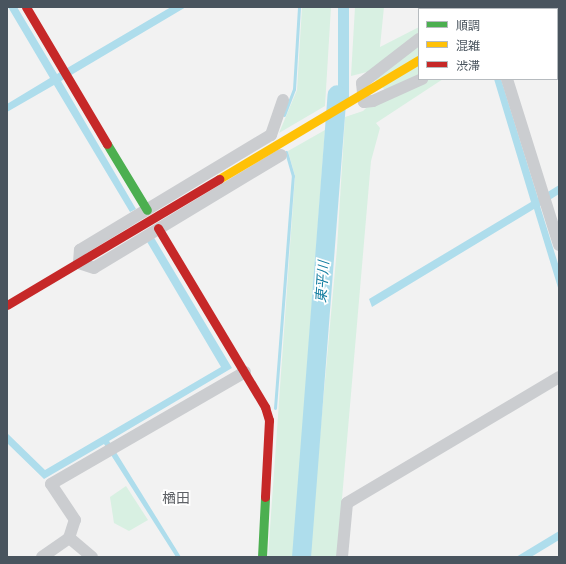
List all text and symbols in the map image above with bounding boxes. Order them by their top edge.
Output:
legend [418,8,558,80]
text: 順調 [456,18,480,33]
text: 混雑 [456,38,480,53]
text: 渋滞 [456,58,480,73]
water label: 東平川 [312,260,332,304]
district label: 楢田 [162,490,190,506]

